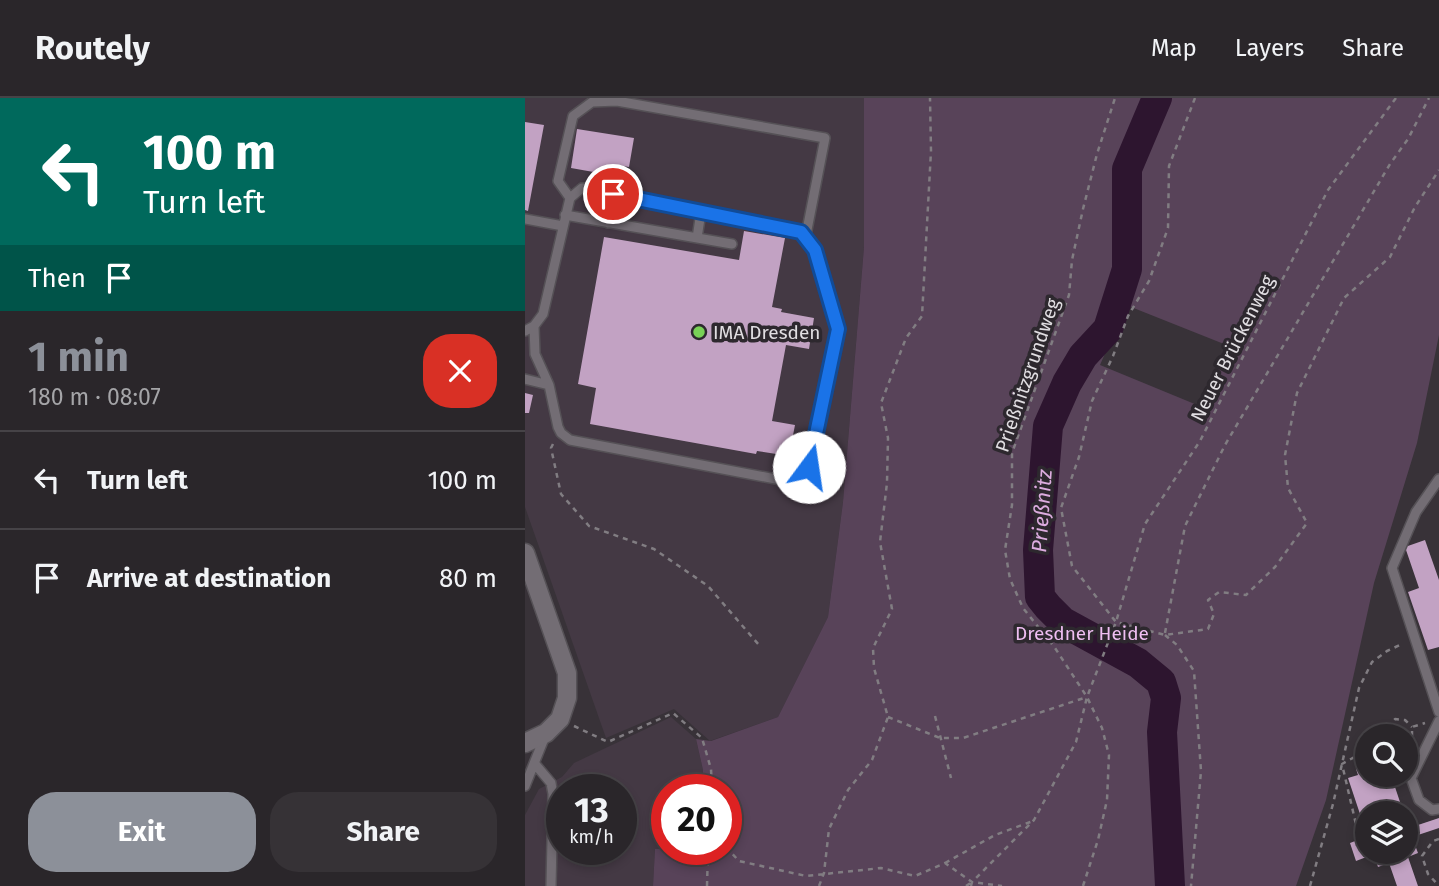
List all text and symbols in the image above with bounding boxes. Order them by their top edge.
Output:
text: Routely [35,28,150,68]
text: Map [1151,34,1197,62]
text: Layers [1235,34,1304,62]
text: Share [1342,34,1404,62]
text: 100 m [143,123,276,182]
icon: left [28,126,119,217]
pin [583,164,643,224]
icon: arrive [594,175,632,213]
text: Turn left [143,183,265,221]
icon: arrive [100,259,138,297]
text: Then [28,263,86,294]
street label: Neuer Brückenweg [1186,271,1279,425]
street label: Prießnitzgrundweg [990,295,1065,455]
place label: IMA Dresden [713,321,820,344]
marker: IMA Dresden [691,324,707,340]
text: 1 min [28,332,129,382]
button: close [423,334,497,408]
text: 180 m · 08:07 [28,383,161,411]
position arrow [772,430,846,504]
icon: left [28,461,66,499]
text: Turn left [87,465,188,496]
text: 100 m [428,465,497,496]
water label: Prießnitz [1026,468,1058,553]
icon: arrive [28,559,66,597]
text: Arrive at destination [87,563,331,594]
text: 80 m [439,563,497,594]
park label: Dresdner Heide [1015,622,1149,645]
map controls [1355,724,1418,864]
button: search [1355,724,1418,787]
speed limit sign: 20 [651,774,742,865]
text: 13 [574,789,609,831]
button: Exit [28,792,256,872]
button: Share [270,792,497,872]
button: layers [1355,801,1418,864]
text: km/h [569,826,614,848]

